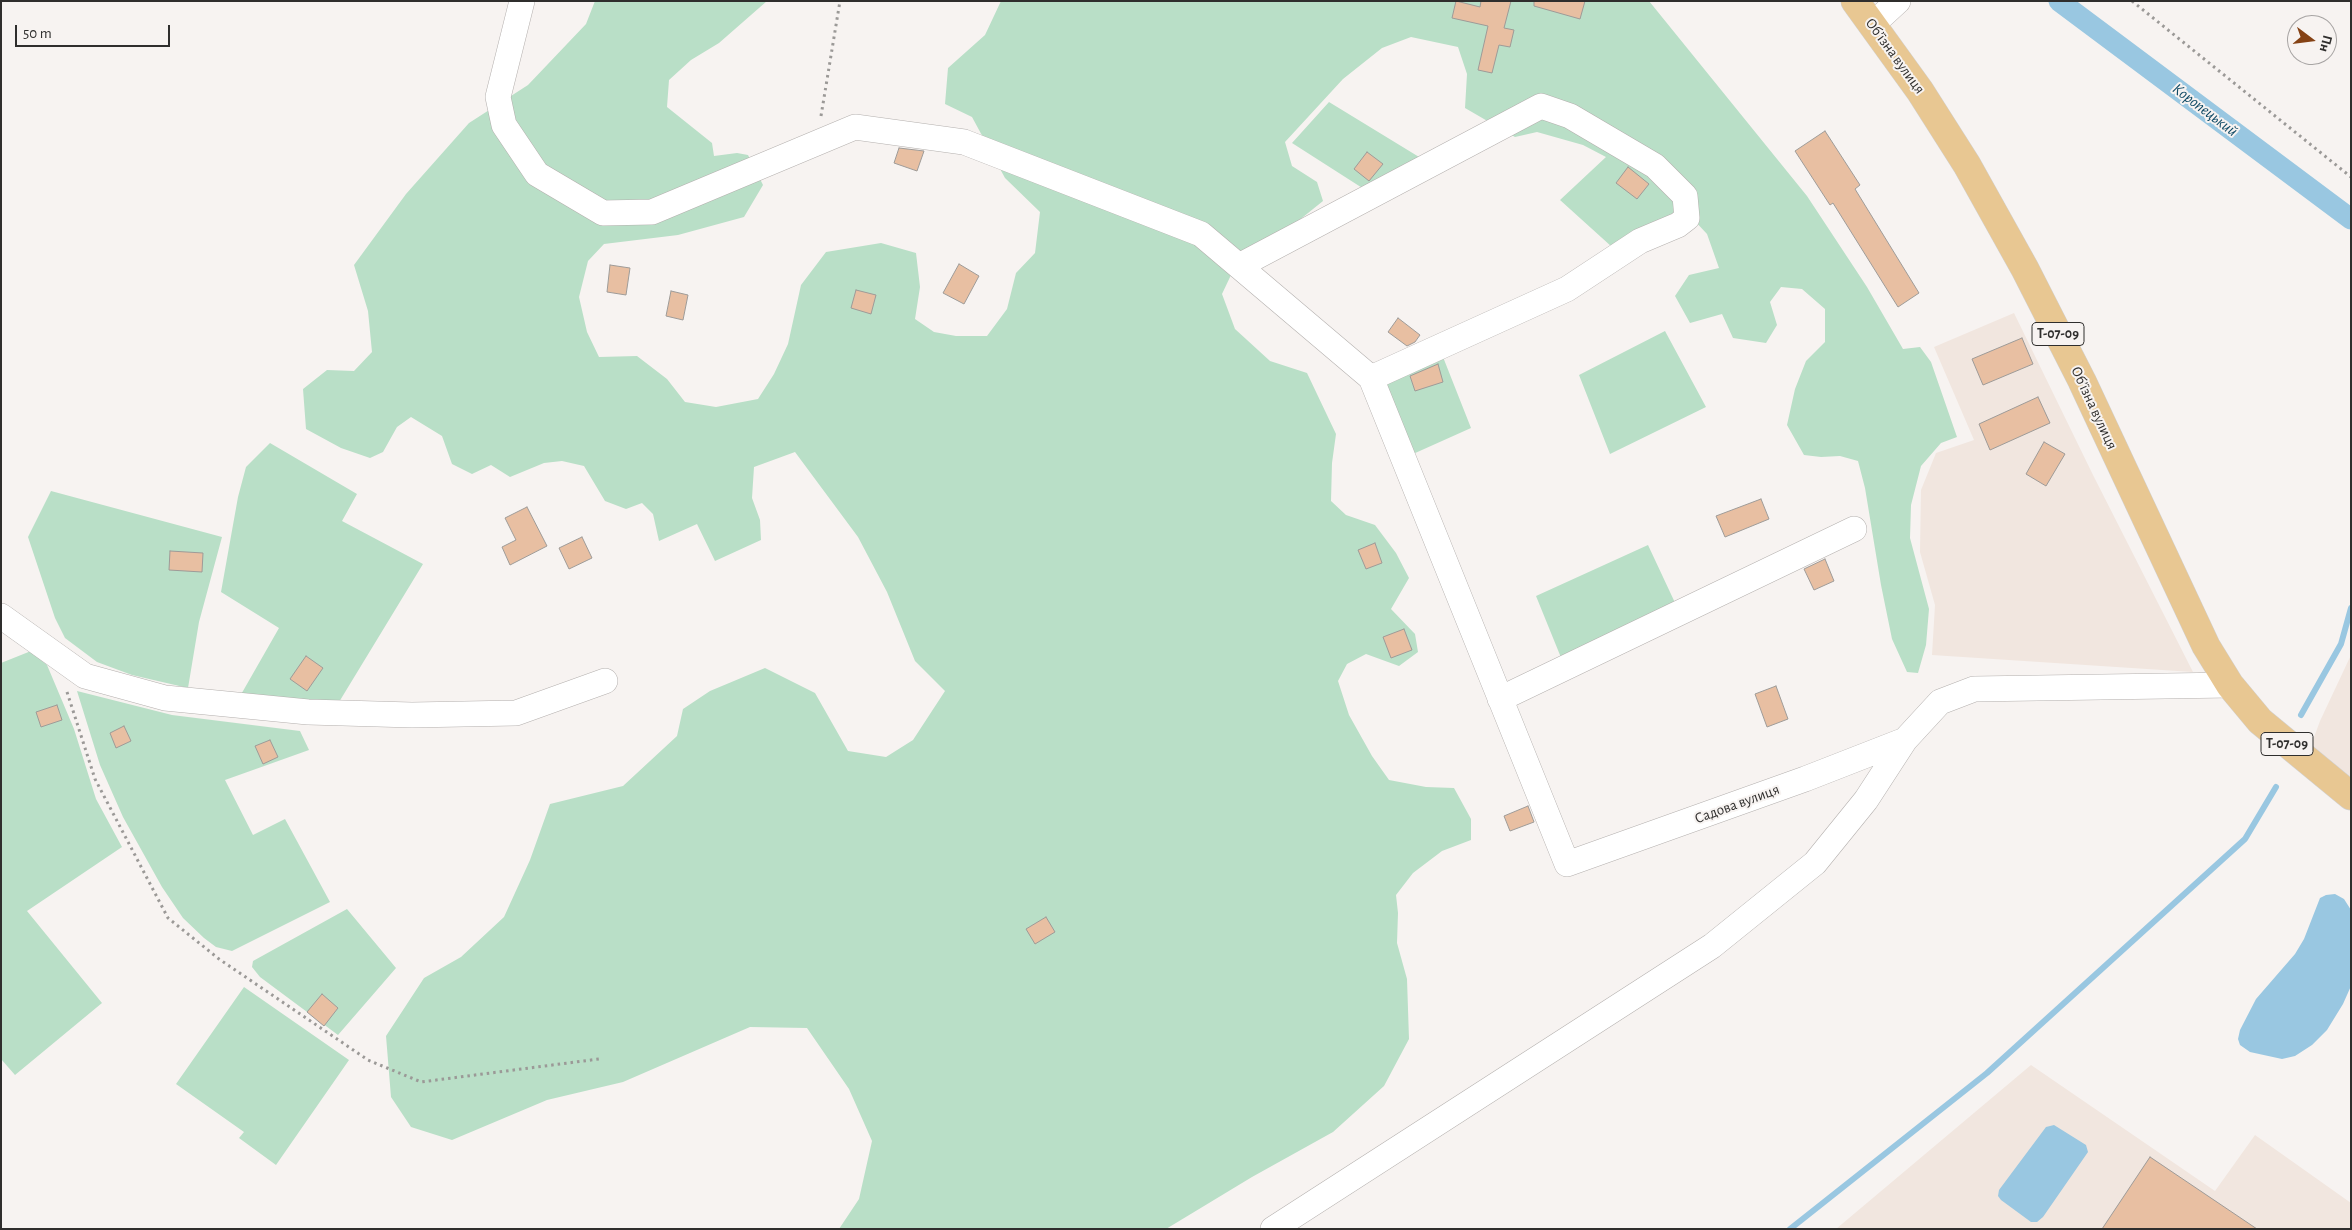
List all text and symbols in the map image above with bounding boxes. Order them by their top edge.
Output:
street label: Обʼїзна вулиця [1861,14,1929,98]
scale bar [18,15,172,47]
north arrow [2287,15,2337,65]
text: 50 m [23,26,52,41]
text: Пн [2317,34,2334,54]
water label: Коропецький [2169,79,2241,141]
road number: Т-07-09 [2032,322,2084,346]
street label: Обʼїзна вулиця [2067,364,2121,452]
road number: Т-07-09 [2261,732,2313,756]
street label: Садова вулиця [1692,780,1782,828]

